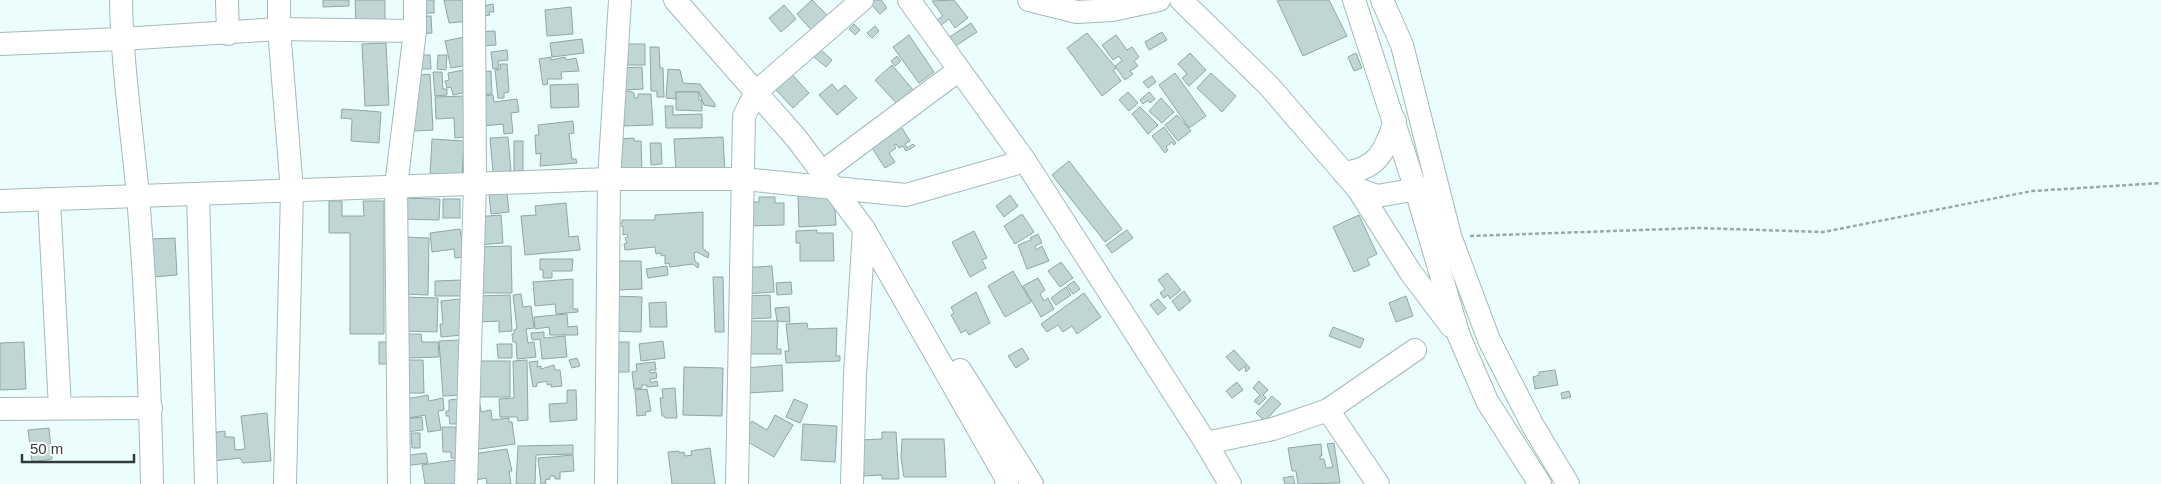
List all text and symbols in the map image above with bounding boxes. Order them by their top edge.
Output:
scale bar [22,432,135,464]
text: 50 m [30,440,63,457]

